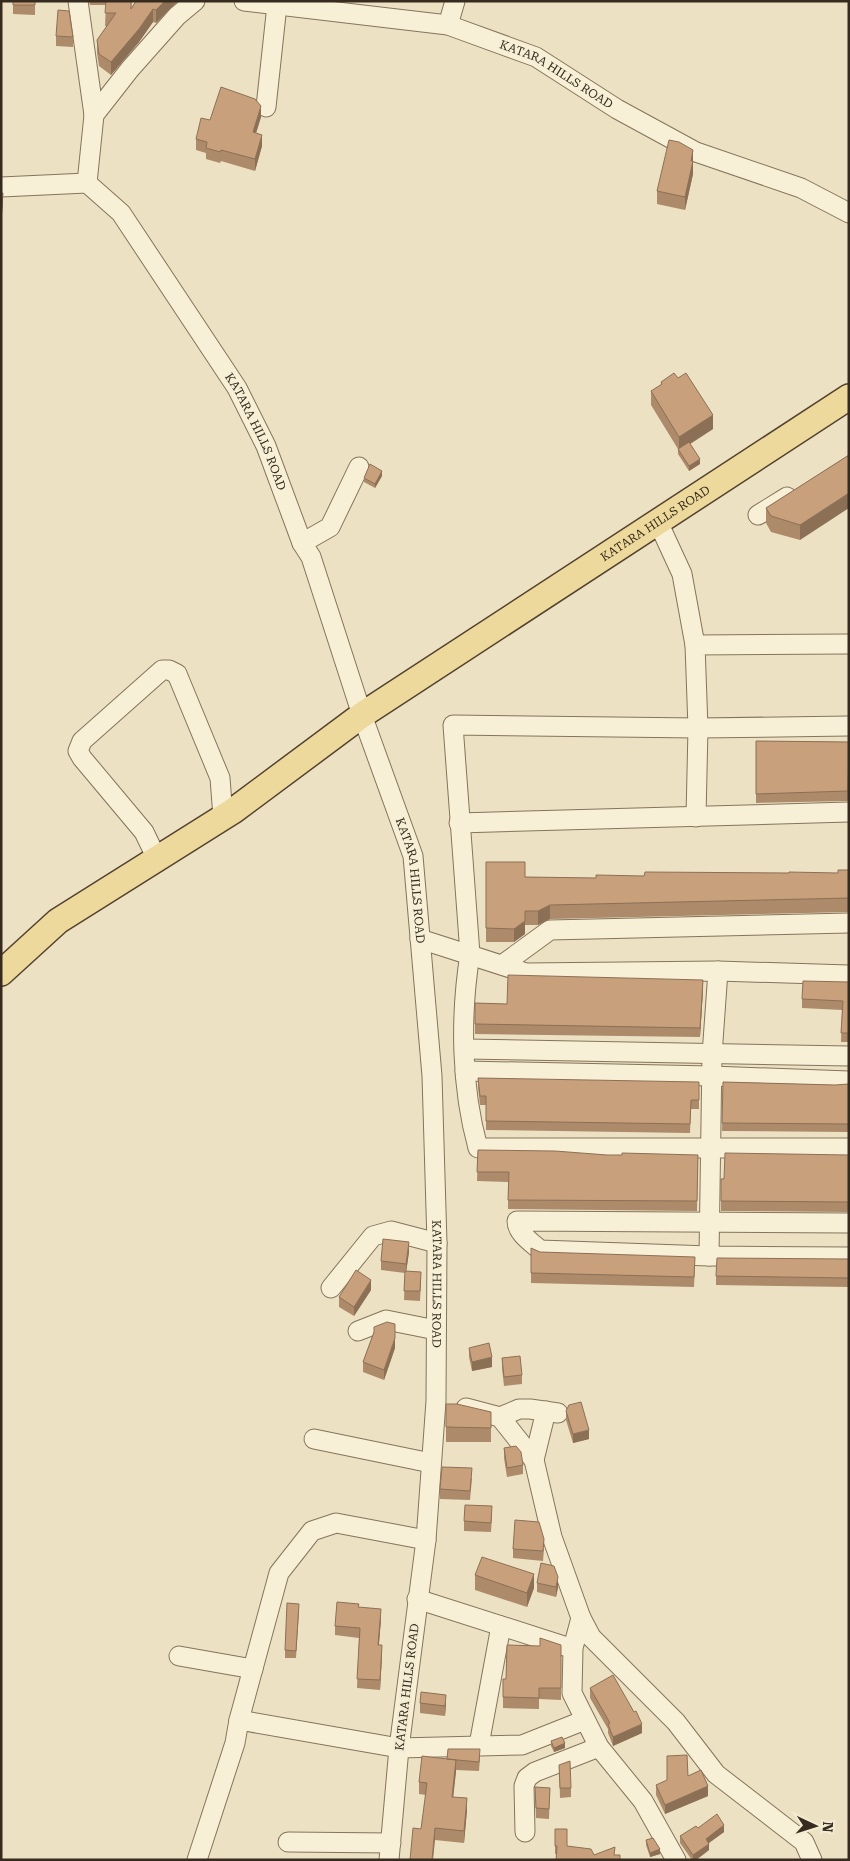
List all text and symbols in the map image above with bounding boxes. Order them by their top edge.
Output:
street label: KATARA HILLS ROAD [498,37,615,111]
street label: KATARA HILLS ROAD [222,370,289,492]
street label: KATARA HILLS ROAD [598,483,713,564]
street label: KATARA HILLS ROAD [393,816,428,944]
street label: KATARA HILLS ROAD [429,1220,444,1348]
street label: KATARA HILLS ROAD [392,1623,422,1751]
north arrow [790,1801,840,1851]
text: N [820,1821,836,1833]

